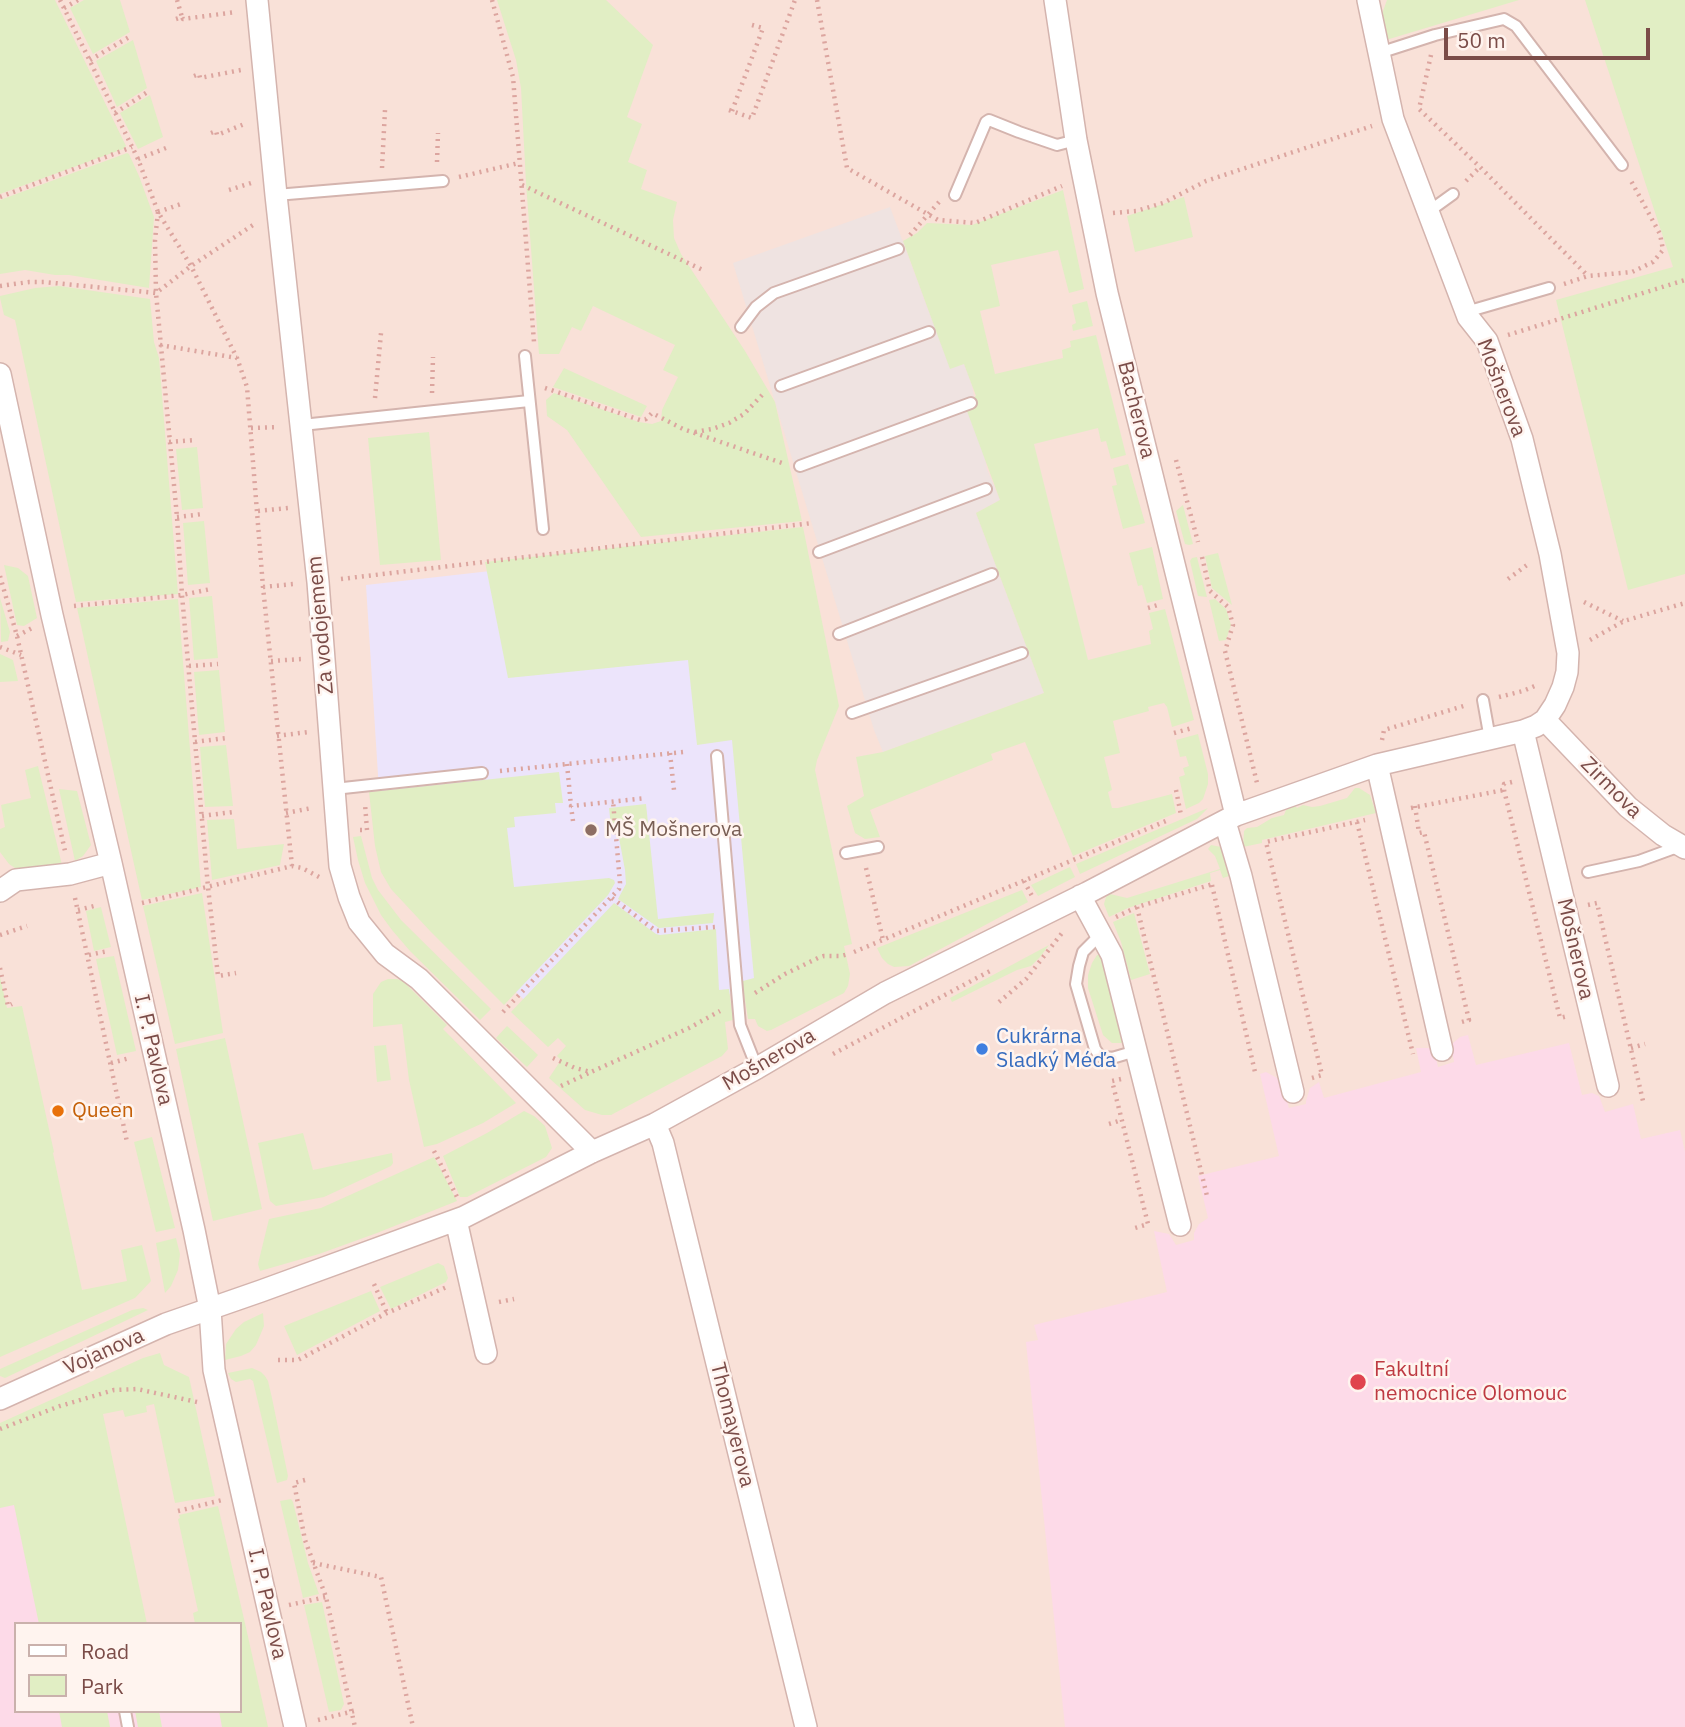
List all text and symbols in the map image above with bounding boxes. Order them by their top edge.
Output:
scale bar [1447,14,1654,58]
text: 50 m [1457,26,1506,54]
street label: Mošnerova [1471,335,1531,441]
street label: Bacherova [1112,359,1160,461]
street label: Za vodojemem [302,555,340,695]
street label: Zirmova [1575,752,1647,824]
place label: MŠ Mošnerova [605,817,742,843]
marker: MŠ Mošnerova [583,822,599,838]
street label: Mošnerova [1551,896,1599,1002]
street label: I. P. Pavlova [128,992,178,1108]
street label: Mošnerova [718,1023,820,1097]
place label: Cukrárna Sladký Méďa [996,1024,1116,1074]
marker: Cukrárna Sladký Méďa [974,1041,990,1057]
place label: Queen [72,1098,134,1124]
marker: Queen [50,1103,66,1119]
street label: Vojanova [60,1323,148,1381]
place label: Fakultní nemocnice Olomouc [1374,1357,1567,1407]
street label: Thomayerova [704,1360,760,1490]
marker: Fakultní nemocnice Olomouc [1348,1372,1368,1392]
street label: I. P. Pavlova [242,1546,292,1662]
legend [14,1622,242,1713]
text: Road [81,1637,129,1665]
text: Park [81,1672,124,1700]

